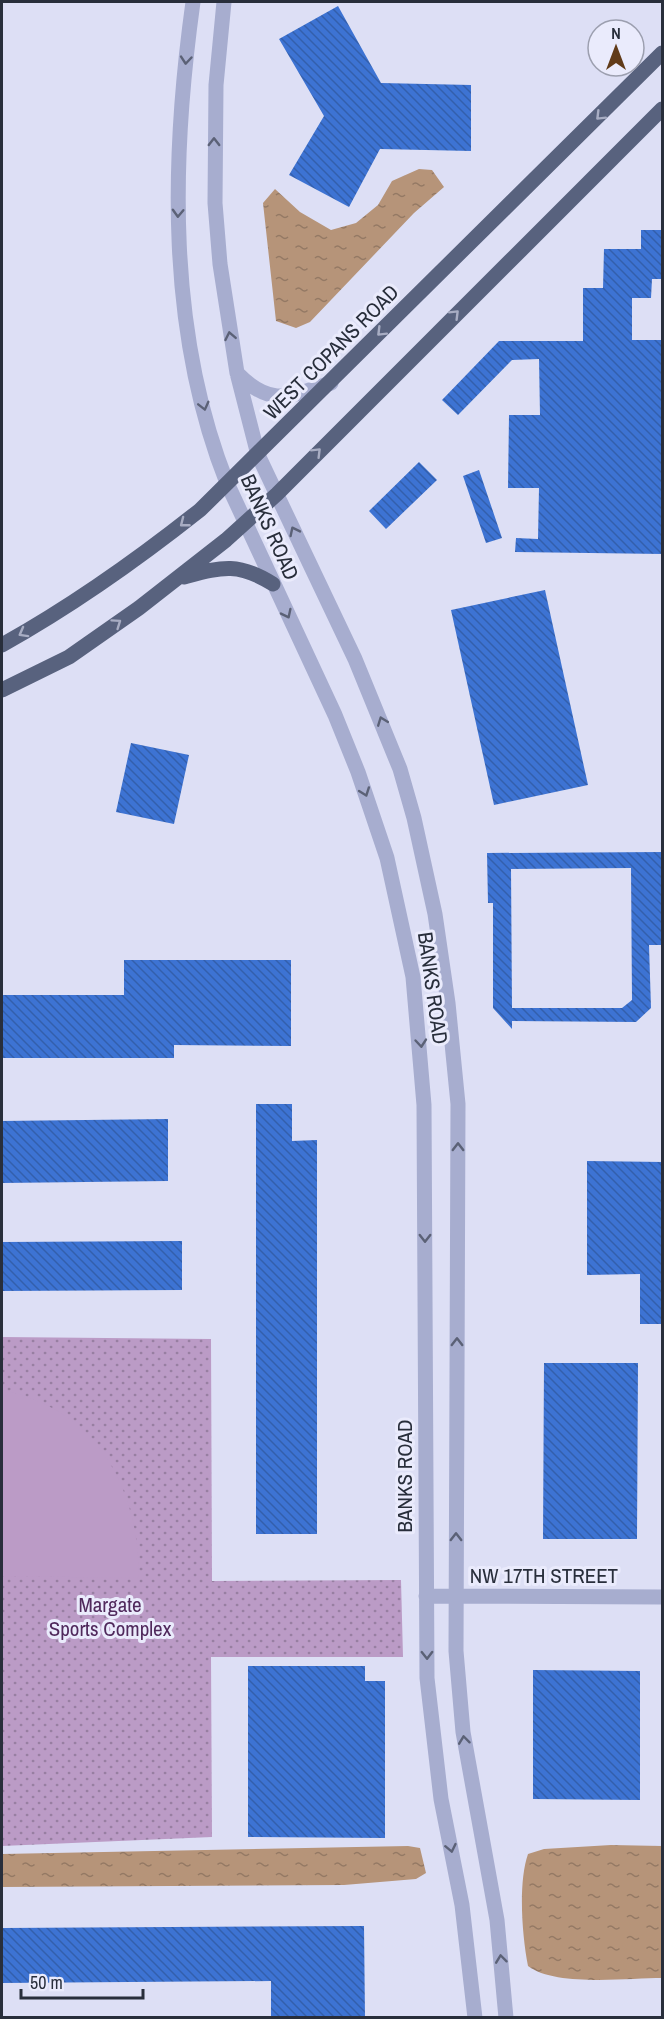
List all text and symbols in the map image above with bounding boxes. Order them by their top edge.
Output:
north arrow [586,18,646,78]
text: N [611,22,621,44]
one-way arrow [180,55,193,64]
one-way arrow [596,108,607,119]
one-way arrow [208,138,220,147]
one-way arrow [172,208,184,217]
street label: WEST COPANS ROAD [257,278,405,426]
one-way arrow [448,311,459,322]
one-way arrow [377,325,388,336]
one-way arrow [224,332,237,342]
one-way arrow [197,401,210,411]
one-way arrow [311,448,321,459]
street label: BANKS ROAD [234,470,306,584]
one-way arrow [180,515,191,526]
one-way arrow [289,527,301,538]
one-way arrow [279,607,291,618]
one-way arrow [110,619,121,630]
one-way arrow [19,626,30,637]
one-way arrow [376,716,389,727]
one-way arrow [358,786,370,797]
street label: BANKS ROAD [411,930,455,1046]
one-way arrow [414,1039,427,1048]
one-way arrow [452,1143,464,1152]
one-way arrow [419,1233,431,1242]
one-way arrow [451,1338,463,1347]
street label: BANKS ROAD [390,1420,419,1532]
one-way arrow [450,1533,462,1542]
street label: NW 17TH STREET [470,1561,619,1590]
park label: Margate Sports Complex [49,1590,172,1643]
one-way arrow [420,1650,433,1659]
one-way arrow [458,1736,470,1745]
one-way arrow [444,1842,457,1852]
one-way arrow [495,1955,508,1964]
scale bar [21,1962,142,2000]
text: 50 m [30,1970,63,1995]

